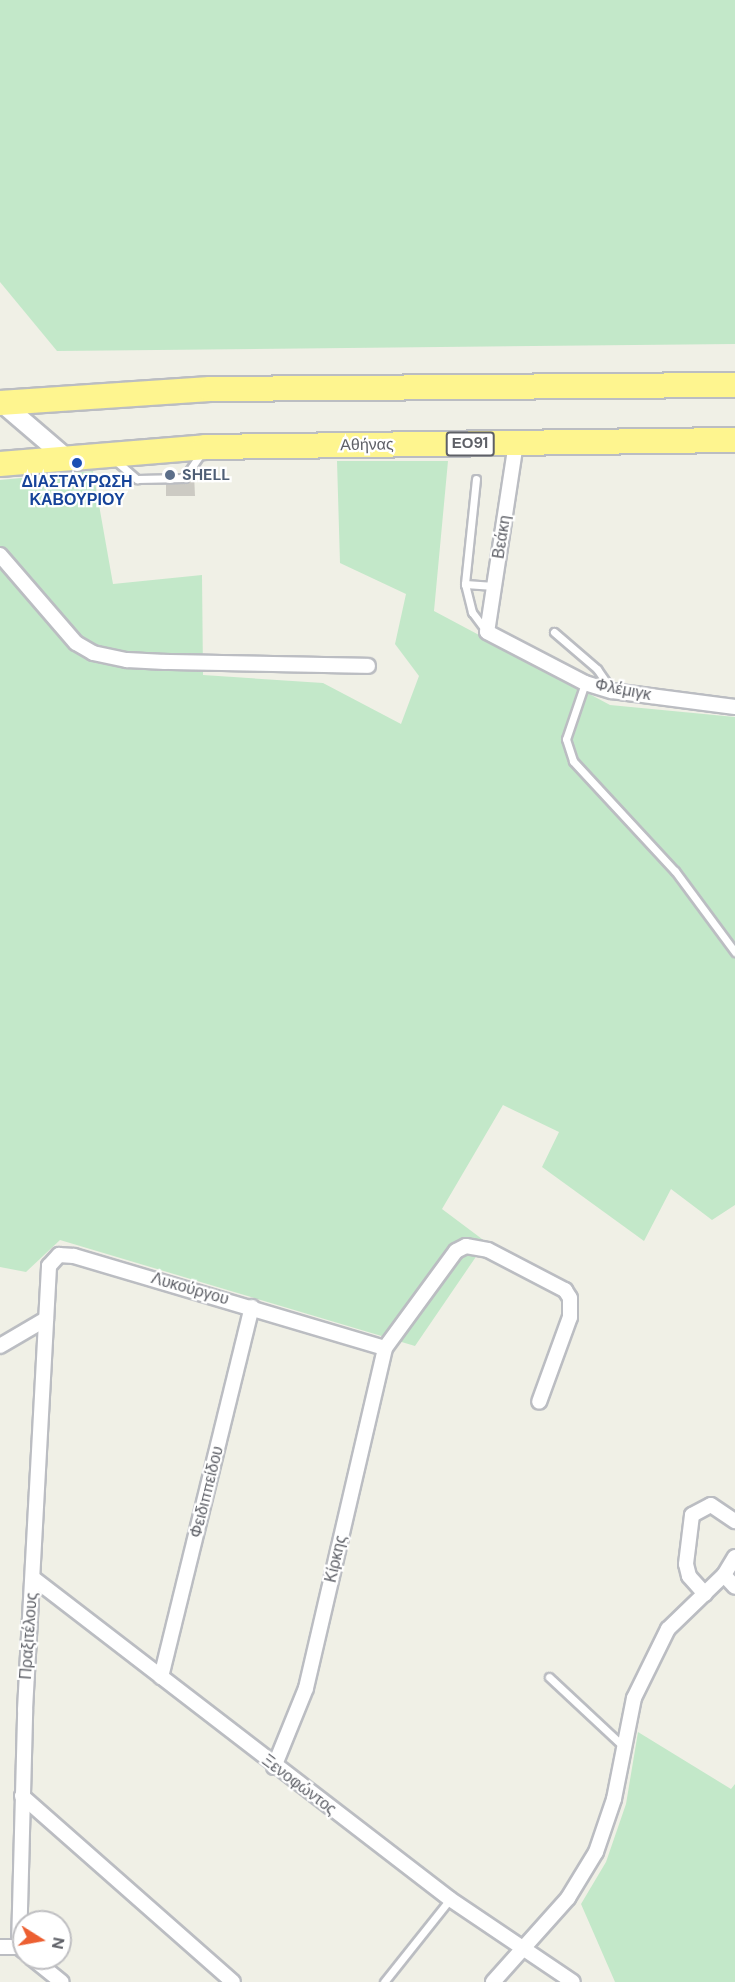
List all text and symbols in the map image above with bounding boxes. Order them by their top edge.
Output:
road number: ΕΟ91 [444,432,496,456]
street label: Αθήνας [340,435,394,455]
marker: ΔΙΑΣΤΑΥΡΩΣΗ ΚΑΒΟΥΡΙΟΥ [70,456,84,470]
place label: SHELL [182,465,230,485]
marker: SHELL [163,468,177,482]
place label: ΔΙΑΣΤΑΥΡΩΣΗ ΚΑΒΟΥΡΙΟΥ [21,472,133,510]
street label: Βεάκη [489,514,515,560]
street label: Φλέμιγκ [593,675,653,705]
street label: Λυκούργου [149,1269,231,1309]
street label: Φειδιππείδου [186,1444,228,1540]
street label: Κίρκης [321,1533,351,1585]
street label: Πραξιτέλους [16,1592,42,1680]
street label: Ξενοφώντος [258,1751,340,1819]
north arrow [12,1910,72,1970]
text: N [47,1935,70,1951]

